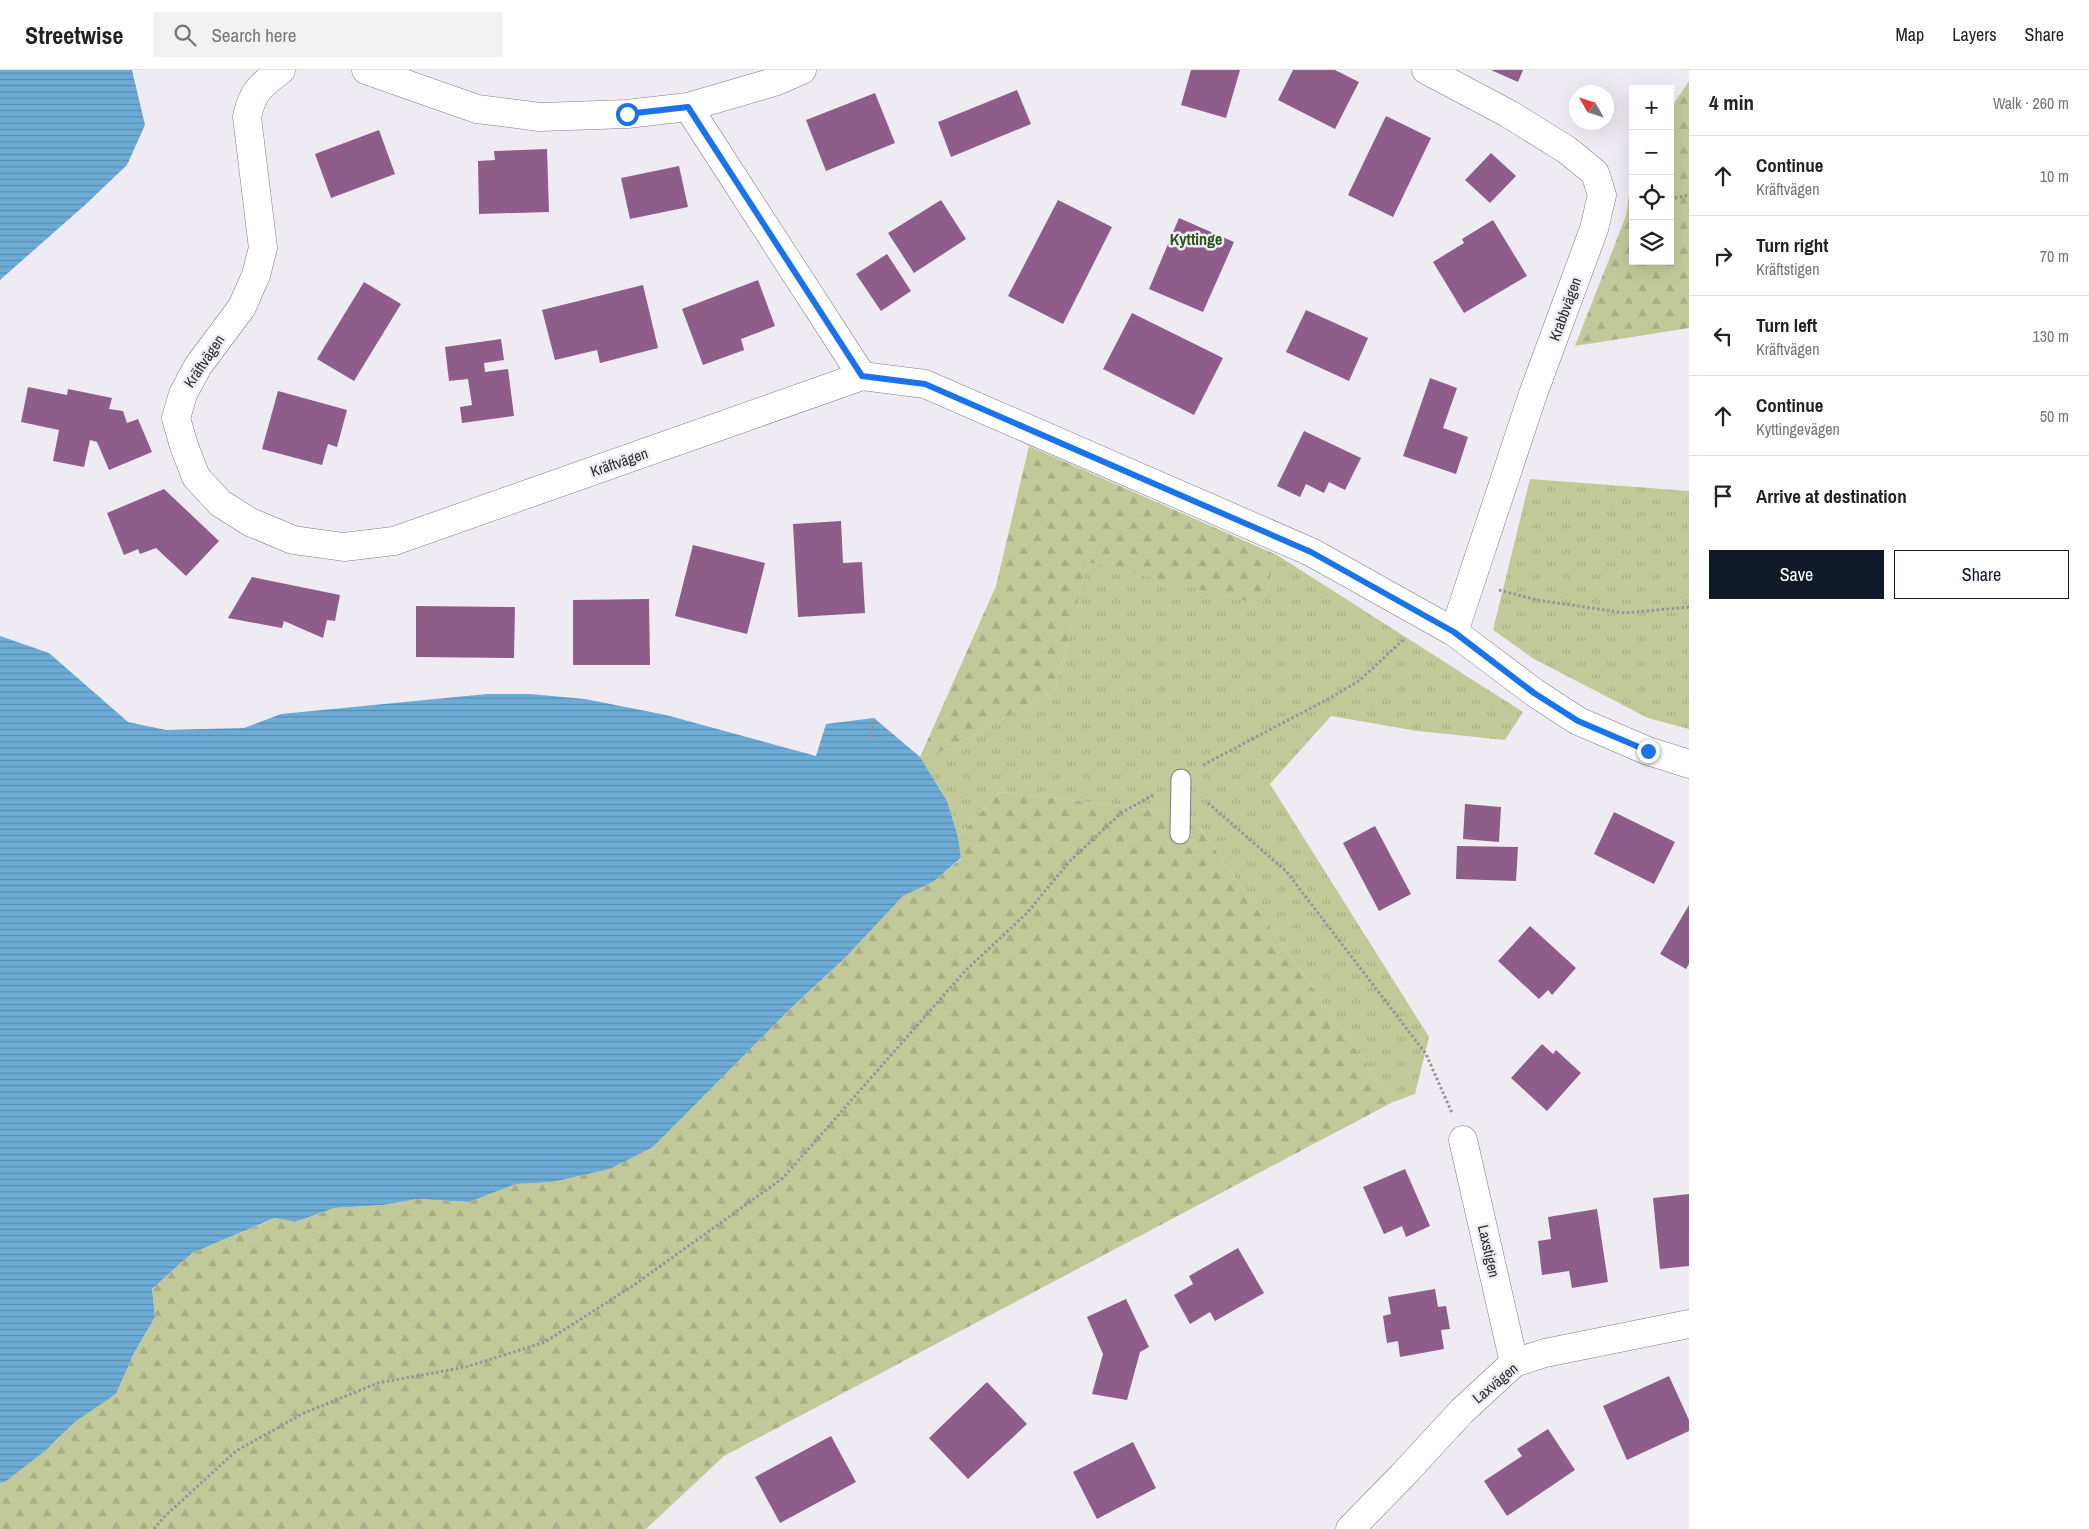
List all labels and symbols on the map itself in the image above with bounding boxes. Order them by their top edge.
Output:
north arrow [1569,85,1614,130]
route start [616,103,639,126]
district label: Kyttinge [1170,228,1222,250]
street label: Krabbvägen [1544,274,1586,344]
street label: Kräftvägen [179,330,229,392]
street label: Kräftvägen [587,442,651,482]
route end [1637,740,1660,763]
street label: Laxstigen [1473,1223,1505,1279]
street label: Laxvägen [1468,1358,1522,1408]

